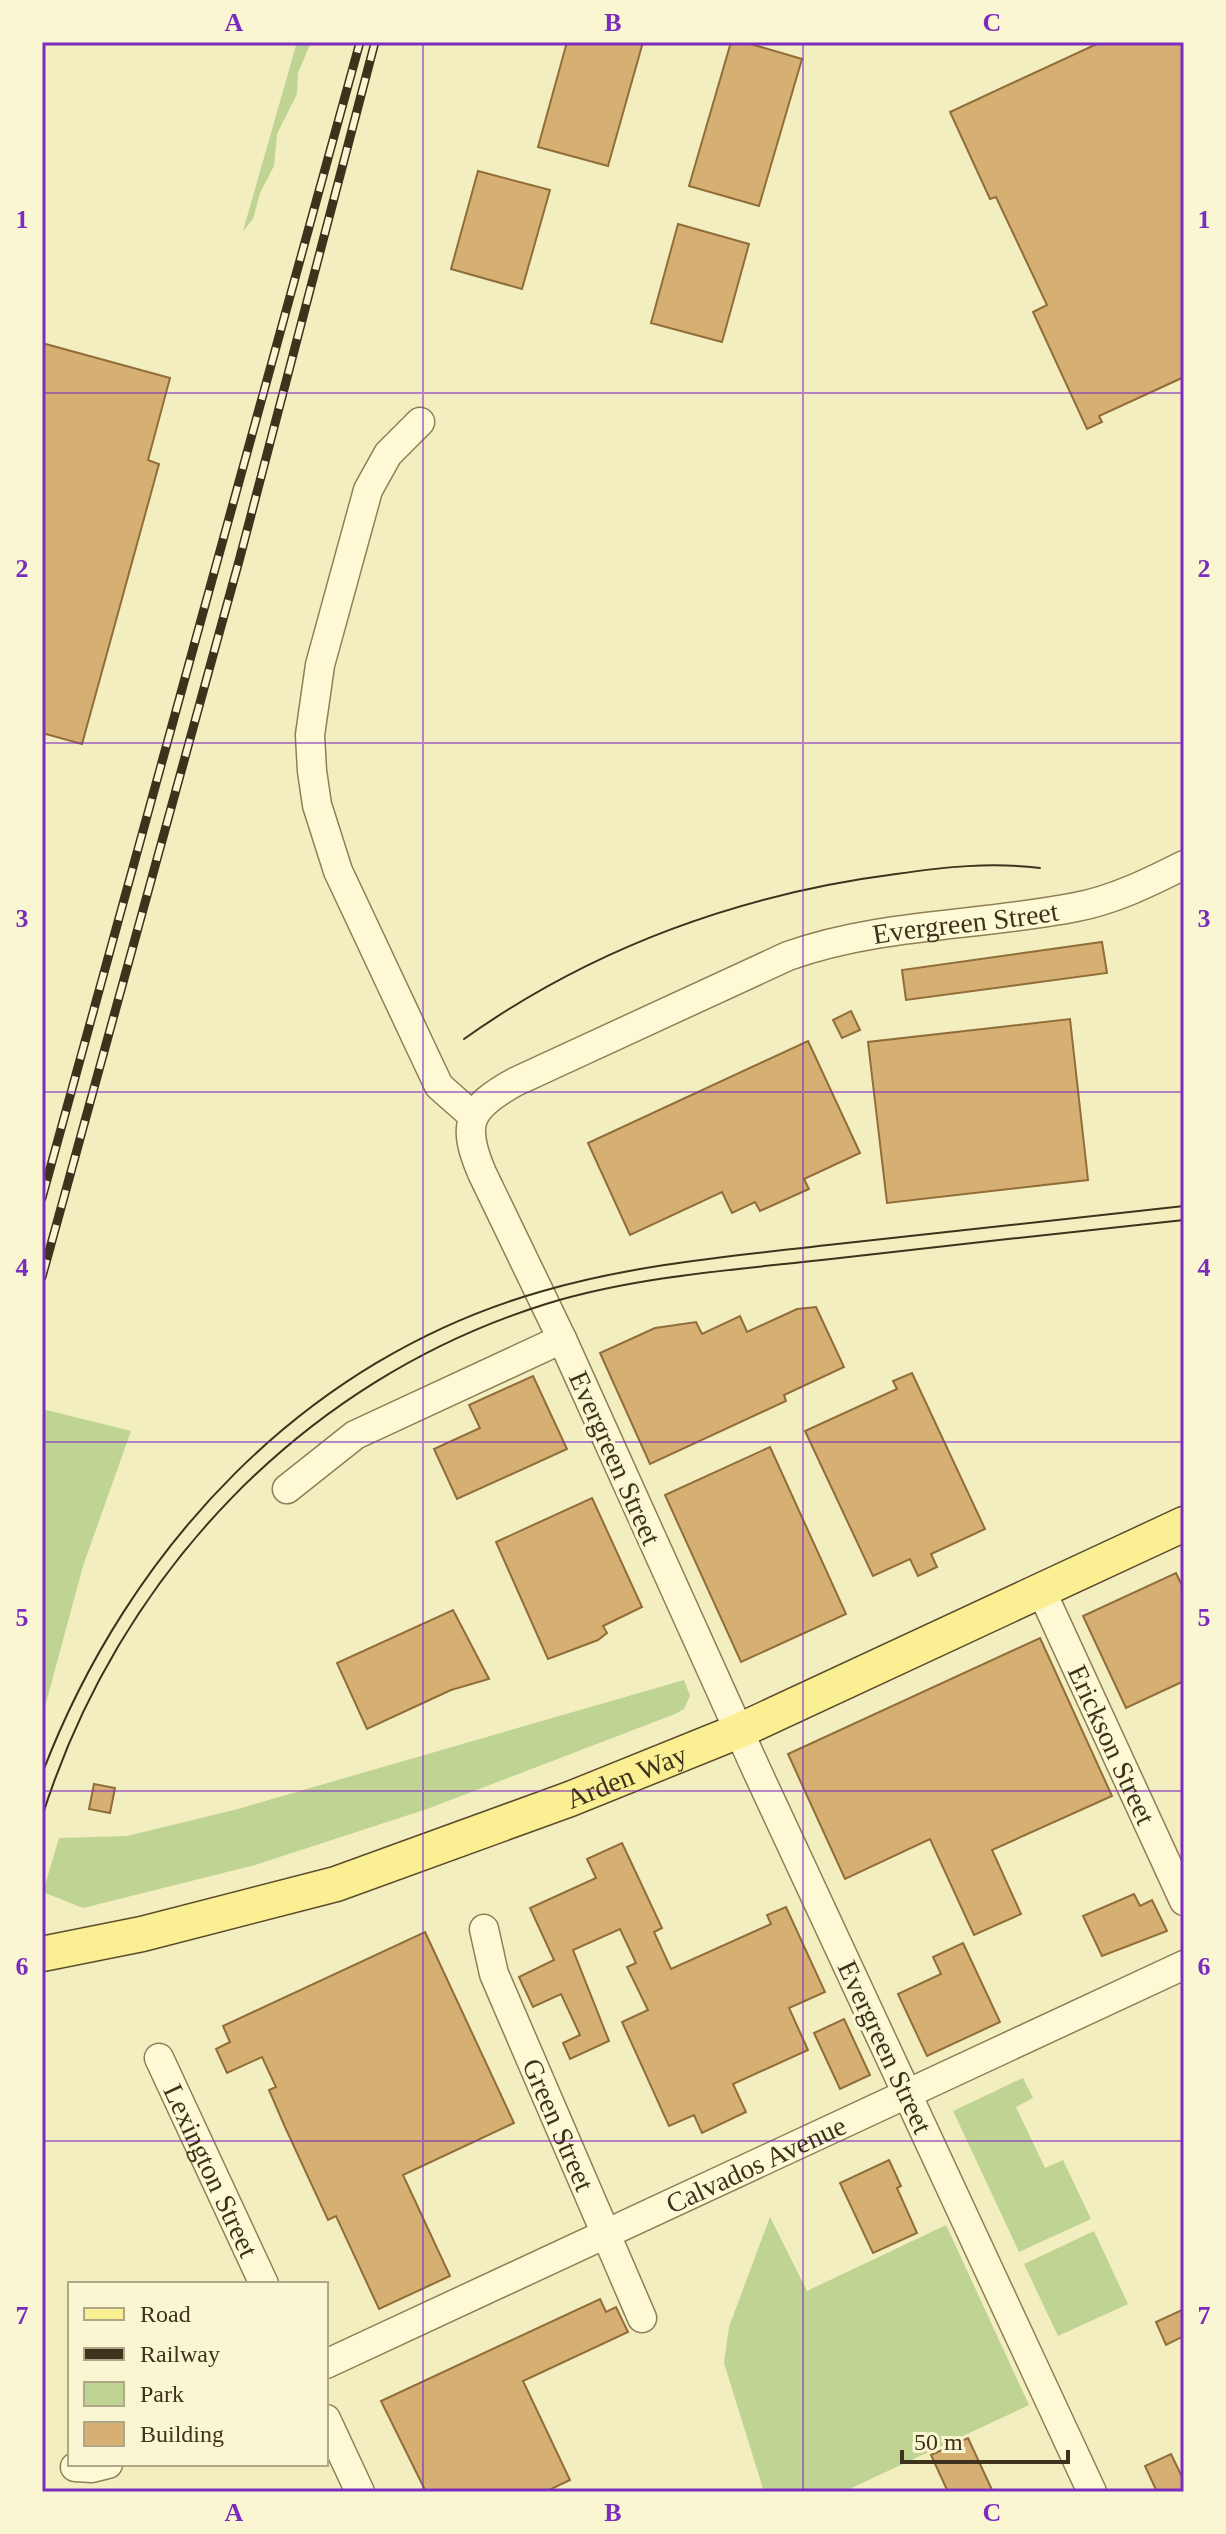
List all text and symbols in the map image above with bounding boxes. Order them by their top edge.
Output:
text: A [225,8,244,37]
text: B [604,8,622,37]
text: C [983,8,1001,37]
text: 1 [16,205,29,234]
text: 1 [1198,205,1211,234]
text: 2 [16,554,29,583]
text: 2 [1198,554,1211,583]
street label: Evergreen Street [870,895,1061,950]
text: 3 [16,904,29,933]
text: 3 [1198,904,1211,933]
text: 4 [16,1253,29,1282]
text: 4 [1198,1253,1211,1282]
street label: Evergreen Street [563,1366,667,1550]
text: 5 [16,1603,29,1632]
text: 5 [1198,1603,1211,1632]
street label: Erickson Street [1062,1660,1162,1829]
street label: Arden Way [562,1738,691,1814]
text: 6 [16,1952,29,1981]
text: 6 [1198,1952,1211,1981]
street label: Evergreen Street [831,1956,939,2138]
street label: Green Street [517,2054,601,2196]
street label: Lexington Street [158,2079,265,2262]
street label: Calvados Avenue [661,2109,851,2219]
legend [68,2282,328,2466]
text: 7 [16,2301,29,2330]
text: Road [140,2301,191,2327]
text: 7 [1198,2301,1211,2330]
text: Railway [140,2341,220,2367]
text: Park [140,2381,184,2407]
scale bar [902,2414,1068,2464]
text: Building [140,2421,224,2447]
text: 50 m [914,2429,963,2455]
text: A [225,2498,244,2527]
text: B [604,2498,622,2527]
text: C [983,2498,1001,2527]

